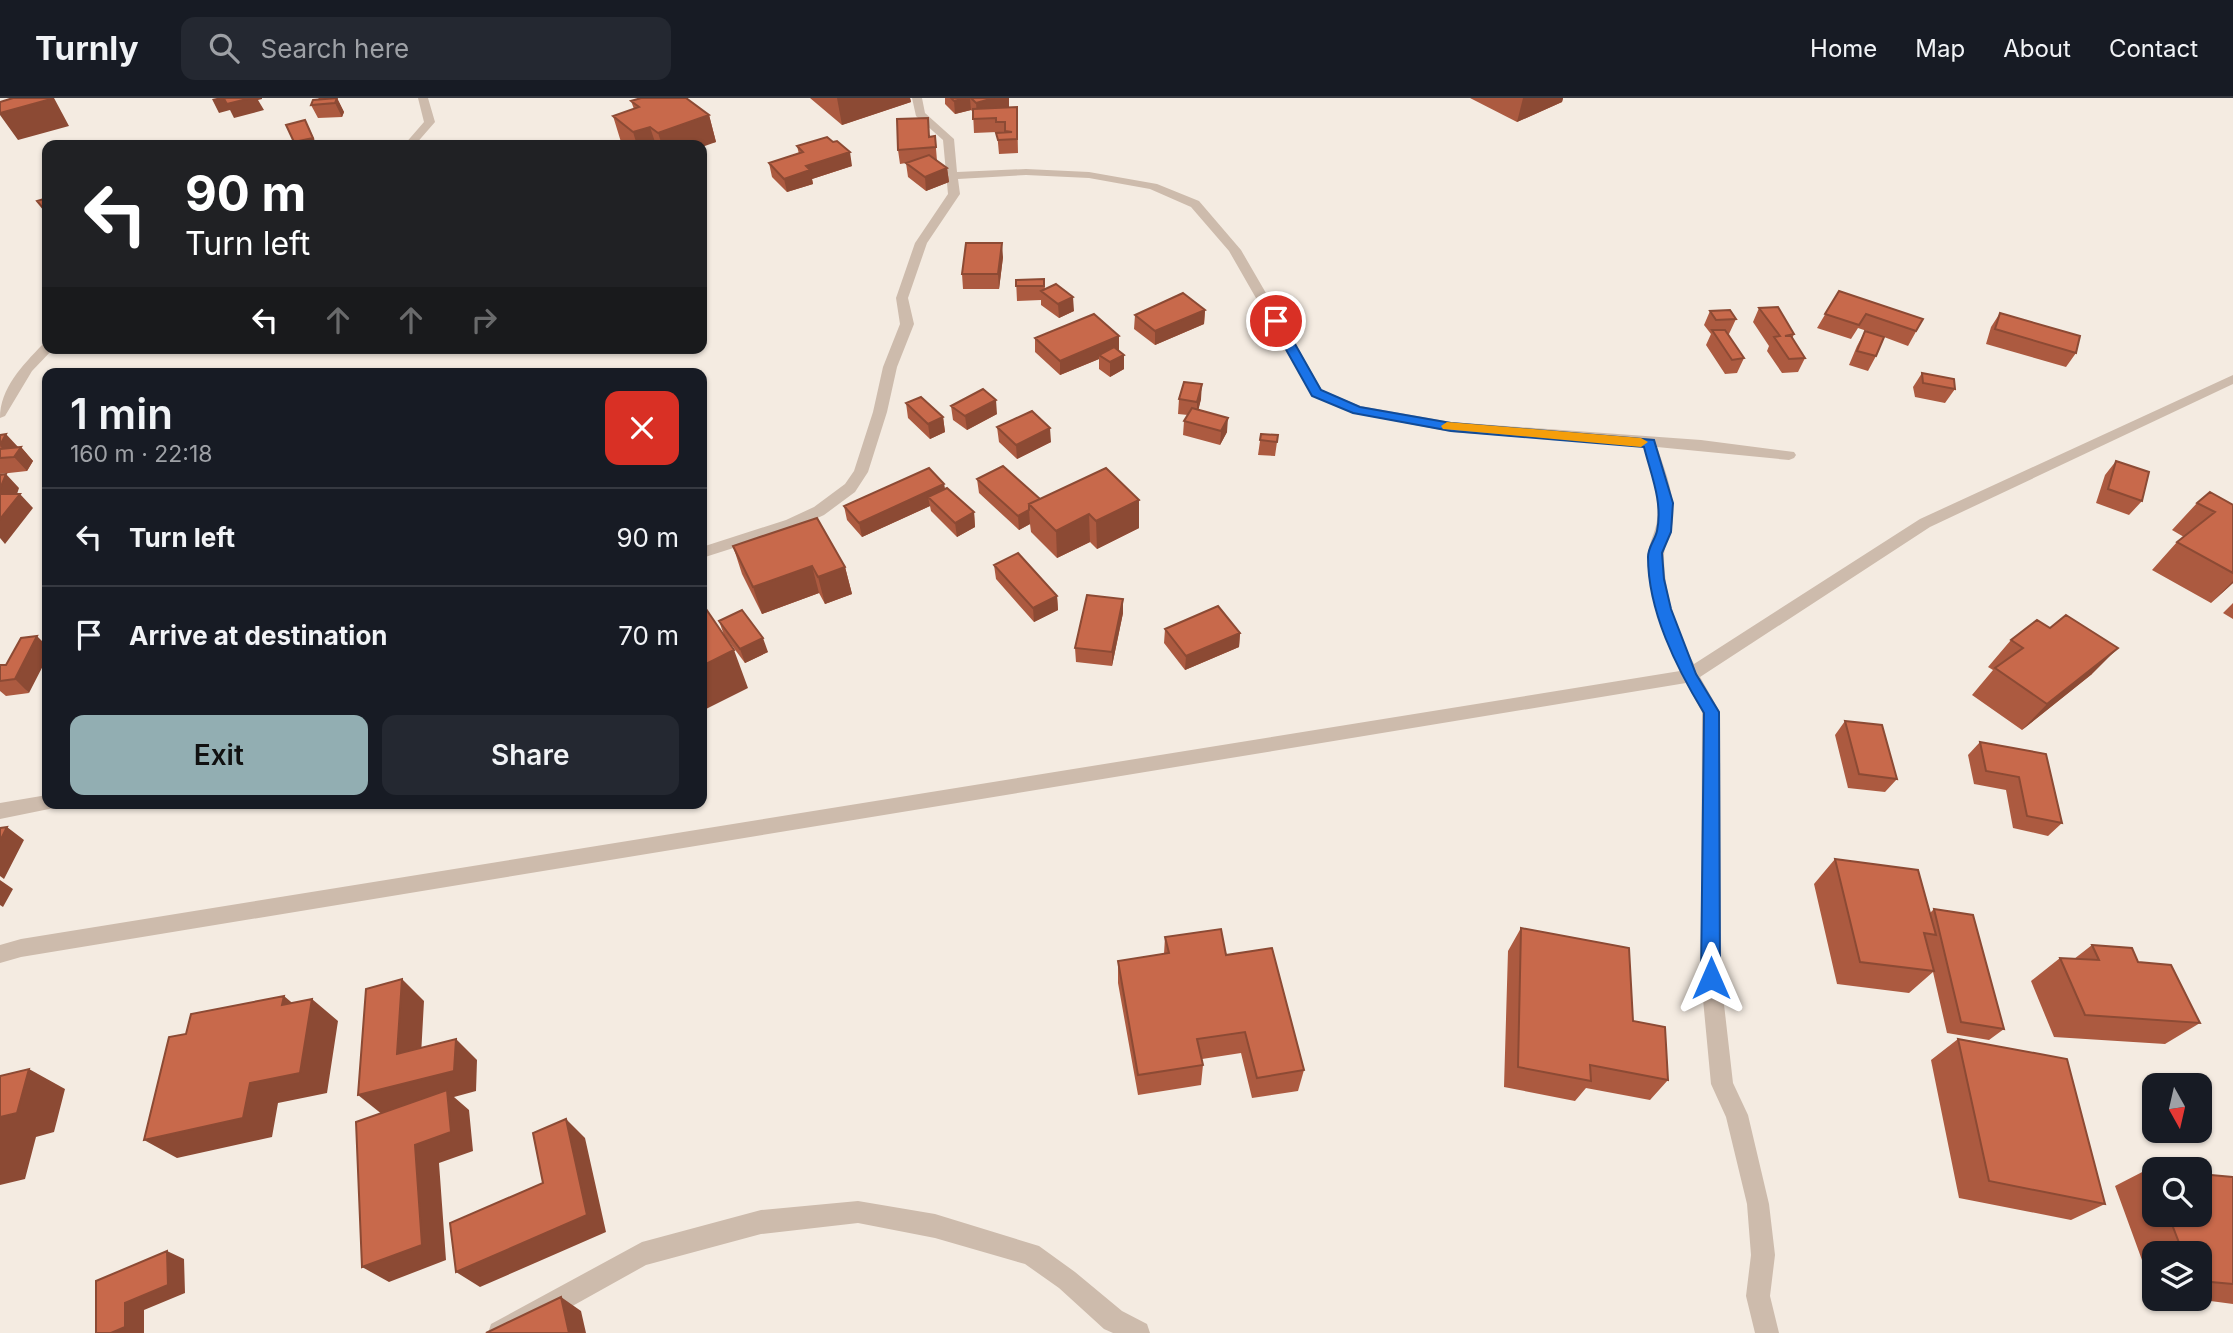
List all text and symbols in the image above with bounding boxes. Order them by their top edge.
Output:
search box [181,17,671,80]
text: Turnly [35,28,139,68]
icon: search [205,29,243,67]
text: Search here [261,33,409,64]
text: Home [1810,34,1877,63]
text: Map [1915,34,1965,63]
text: About [2003,34,2071,63]
text: Contact [2109,34,2198,63]
text: 90 m [185,164,306,223]
icon: left [70,168,161,259]
text: Turn left [185,224,310,263]
pin [1246,291,1306,351]
icon: left [246,301,284,339]
icon: ahead [319,301,357,339]
icon: ahead [392,301,430,339]
icon: right [465,301,503,339]
icon: arrive [1257,302,1295,340]
text: 1 min [70,388,173,439]
button: close [605,391,679,465]
text: 160 m · 22:18 [70,440,213,468]
icon: left [70,518,108,556]
text: Turn left [129,522,235,553]
text: 90 m [616,522,679,553]
icon: arrive [70,616,108,654]
text: Arrive at destination [129,620,388,651]
text: 70 m [618,620,679,651]
button: Exit [70,715,368,795]
button: Share [382,715,679,795]
position arrow [1674,941,1748,1015]
north arrow [2142,1073,2212,1143]
map controls [2142,1073,2212,1311]
button: search [2142,1157,2212,1227]
button: layers [2142,1241,2212,1311]

